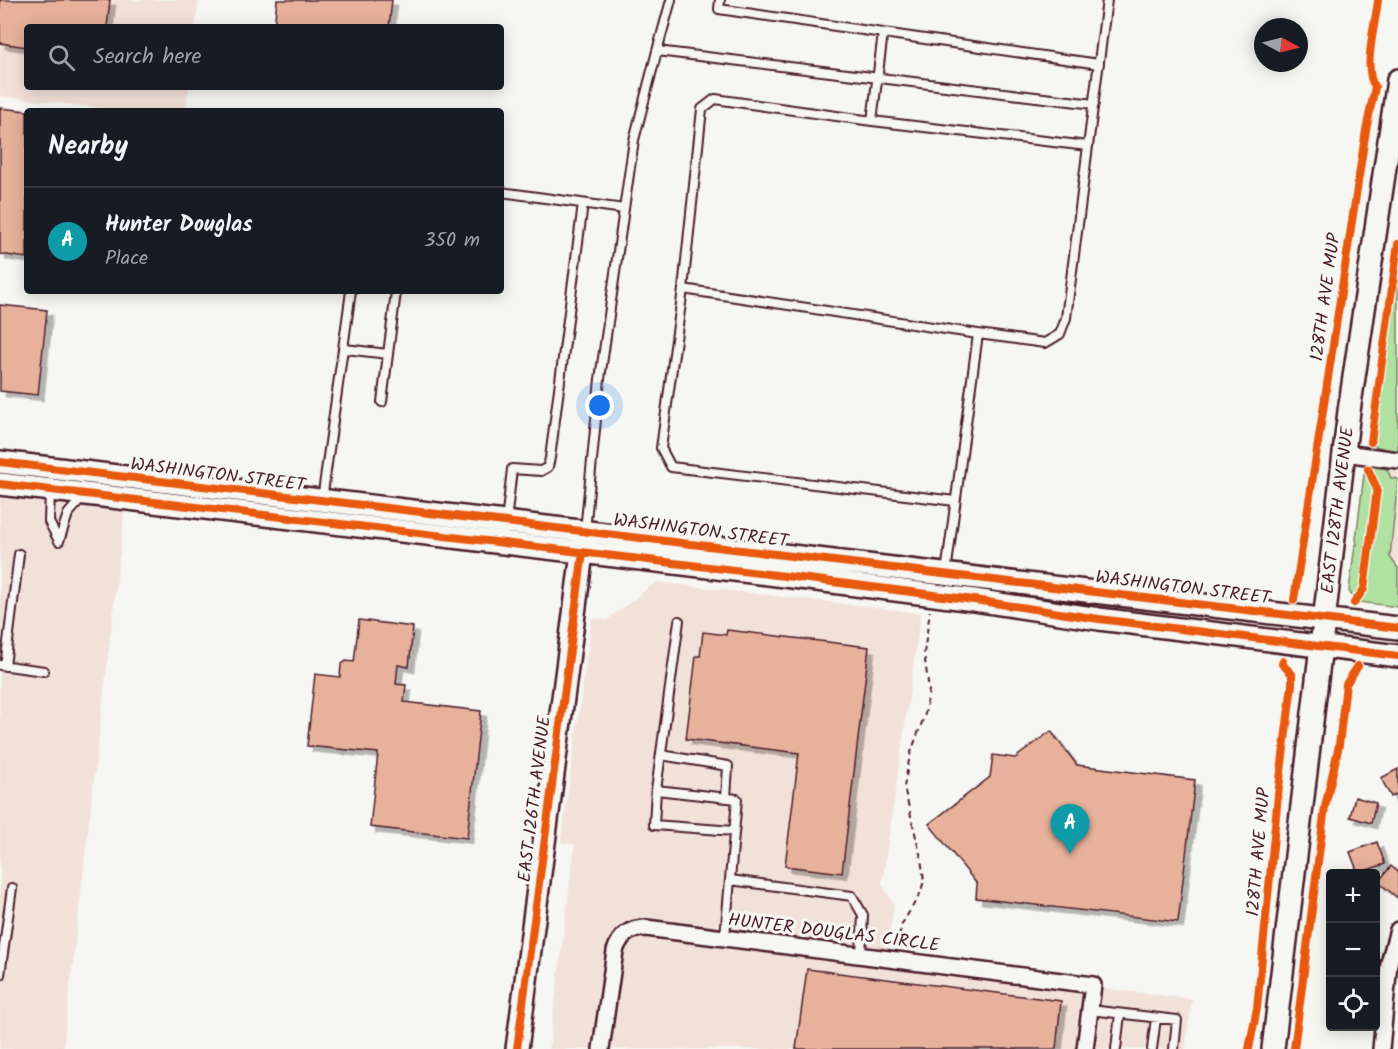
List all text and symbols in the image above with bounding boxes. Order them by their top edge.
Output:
north arrow [1254,18,1308,72]
search box [24,24,504,90]
text: Search here [93,40,201,75]
icon: search [45,41,78,74]
text: Nearby [48,126,128,168]
text: Hunter Douglas [105,208,253,243]
text: A [61,225,74,257]
text: 350 m [424,225,480,257]
street label: 128TH AVE MUP [1303,230,1350,363]
text: Place [105,243,148,275]
your location [585,391,614,420]
street label: EAST 128TH AVENUE [1314,424,1363,595]
street label: WASHINGTON STREET [129,450,308,501]
street label: WASHINGTON STREET [612,506,791,557]
street label: WASHINGTON STREET [1094,563,1273,614]
street label: EAST 126TH AVENUE [511,714,560,884]
street label: 128TH AVE MUP [1239,785,1280,918]
pin: A [1050,804,1090,854]
map controls [1326,869,1380,1031]
button: + [1326,869,1380,923]
street label: HUNTER DOUGLAS CIRCLE [726,906,942,961]
button: − [1326,923,1380,977]
button: locate [1326,977,1380,1031]

